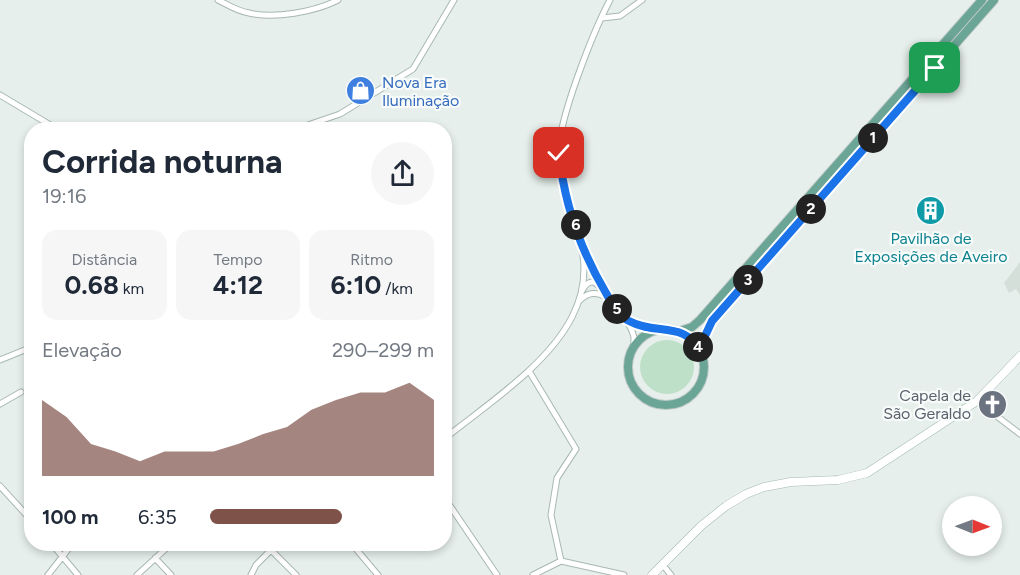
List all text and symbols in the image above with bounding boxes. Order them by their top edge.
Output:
pin [909,42,960,93]
icon: arrive [918,51,951,84]
place label: Nova Era Iluminação [382,73,459,110]
shop icon: Nova Era Iluminação [345,75,377,107]
pin: 1 [858,123,888,153]
pin [533,127,584,178]
text: 1 [870,128,876,147]
icon: check [542,136,575,169]
text: Corrida noturna [42,142,283,181]
button: share [371,142,434,205]
text: 19:16 [42,184,86,208]
pin: 2 [796,194,826,224]
building icon: Pavilhão de Exposições de Aveiro [915,194,947,226]
text: 2 [806,199,816,218]
pin: 6 [561,210,591,240]
text: 6 [571,215,581,234]
place label: Pavilhão de Exposições de Aveiro [854,229,1008,266]
text: Distância [71,250,137,269]
text: Tempo [214,250,262,269]
text: Ritmo [350,250,393,269]
pin: 3 [733,265,763,295]
text: 0.68 [65,269,119,301]
text: 4:12 [213,269,263,301]
text: 6:10 [331,269,381,301]
text: 3 [744,270,752,289]
text: km [119,279,144,298]
text: /km [381,279,413,298]
pin: 5 [602,294,632,324]
text: 5 [612,299,622,318]
pin: 4 [683,332,713,362]
text: 4 [693,337,703,356]
text: Elevação [42,338,122,362]
text: 290–299 m [332,338,434,362]
place label: Capela de São Geraldo [883,386,971,423]
church icon: Capela de São Geraldo [976,388,1008,420]
north arrow [942,496,1002,556]
map controls [942,496,1002,556]
text: 100 m [42,505,99,529]
text: 6:35 [138,505,177,529]

